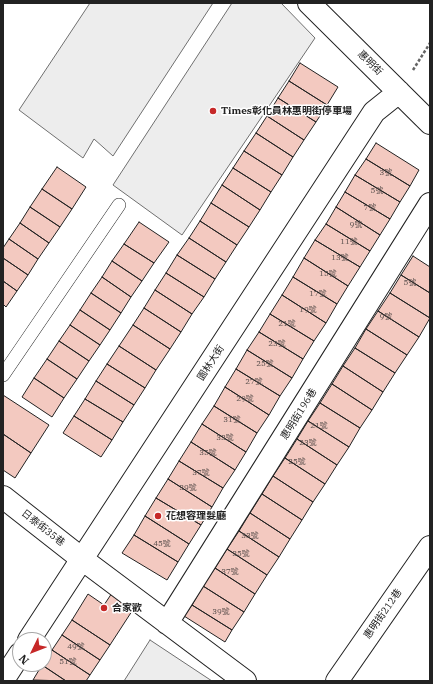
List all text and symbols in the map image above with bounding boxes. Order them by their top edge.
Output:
street label: 惠明街 [355,48,385,78]
place label: Times彰化員林惠明街停車場 [221,105,352,117]
marker: Times彰化員林惠明街停車場 [208,106,218,116]
house number: 3號 [380,168,392,178]
house number: 5號 [371,186,383,196]
house number: 7號 [364,203,376,213]
house number: 9號 [350,220,362,230]
house number: 11號 [340,237,358,247]
house number: 13號 [331,253,349,263]
house number: 15號 [319,269,337,279]
house number: 5號 [404,278,416,288]
house number: 17號 [309,289,327,299]
house number: 19號 [299,305,317,315]
house number: 9號 [380,312,392,322]
house number: 21號 [278,319,296,329]
house number: 23號 [268,339,286,349]
street label: 園林大街 [195,343,227,383]
house number: 25號 [256,359,274,369]
house number: 27號 [245,377,263,387]
street label: 惠明街196巷 [279,386,319,442]
house number: 29號 [236,394,254,404]
house number: 31號 [223,415,241,425]
house number: 21號 [310,421,328,431]
house number: 33號 [216,433,234,443]
house number: 23號 [299,438,317,448]
house number: 35號 [199,448,217,458]
house number: 25號 [288,457,306,467]
house number: 37號 [192,468,210,478]
house number: 39號 [179,483,197,493]
street label: 日泰街35巷 [19,507,67,549]
place label: 花想容理髮廳 [166,510,226,522]
marker: 花想容理髮廳 [153,511,163,521]
house number: 33號 [241,531,259,541]
house number: 45號 [153,539,171,549]
house number: 35號 [232,549,250,559]
house number: 37號 [221,567,239,577]
street label: 惠明街212巷 [361,587,405,641]
place label: 合家歡 [112,602,142,614]
marker: 合家歡 [99,603,109,613]
house number: 39號 [212,607,230,617]
north arrow [12,632,52,672]
house number: 49號 [67,642,85,652]
text: N [16,652,32,667]
house number: 51號 [59,657,77,667]

